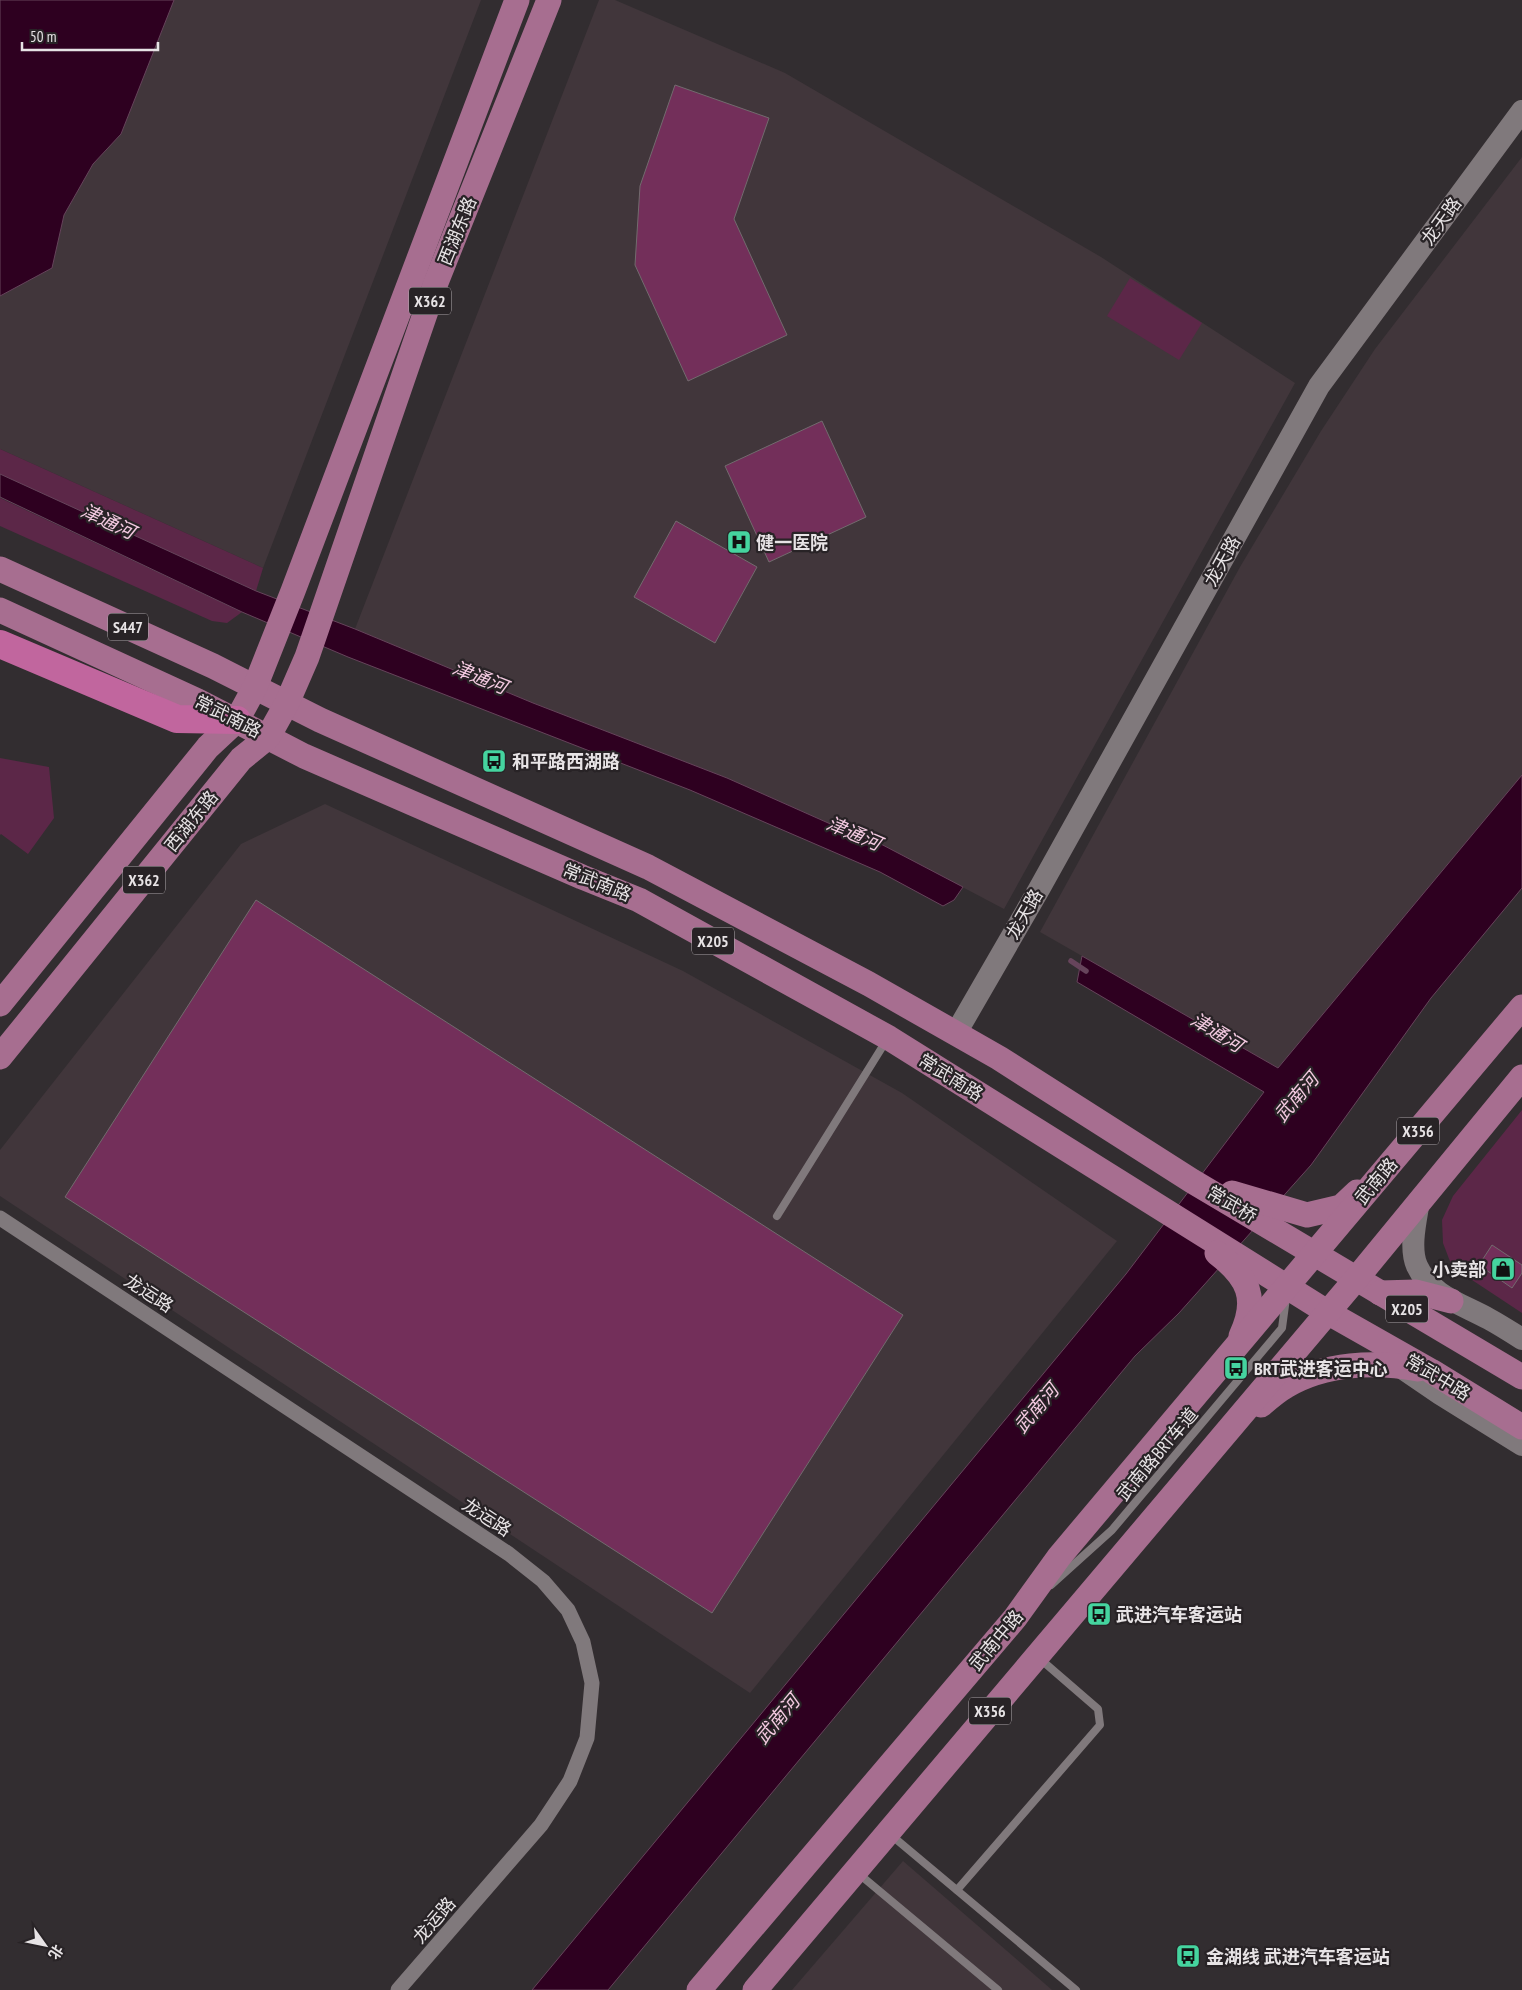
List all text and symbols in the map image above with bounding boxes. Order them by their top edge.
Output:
scale bar [22,20,159,52]
text: 50 m [30,27,56,46]
street label: 龙天路 [1416,192,1466,250]
street label: 西湖东路 [433,193,481,269]
road number: X362 [409,288,451,314]
water label: 津通河 [77,498,143,546]
hospital icon: 健一医院 [726,529,752,555]
place label: 健一医院 [756,531,828,554]
street label: 龙天路 [1199,532,1245,590]
road number: S447 [108,614,148,640]
water label: 津通河 [449,655,515,700]
street label: 常武南路 [191,689,265,743]
bus stop icon: 和平路西湖路 [481,748,507,774]
place label: 和平路西湖路 [512,750,620,773]
street label: 西湖东路 [159,786,223,856]
water label: 津通河 [823,811,889,857]
street label: 常武南路 [559,858,635,906]
road number: X362 [123,866,165,894]
street label: 龙天路 [1001,885,1047,943]
road number: X205 [692,928,734,954]
water label: 津通河 [1186,1007,1251,1059]
street label: 常武南路 [914,1048,988,1106]
water label: 武南河 [1268,1064,1326,1127]
road number: X356 [1397,1118,1439,1144]
street label: 武南路 [1350,1153,1402,1209]
street label: 常武桥 [1203,1180,1261,1228]
shop icon: 小卖部 [1490,1256,1516,1282]
place label: 小卖部 [1432,1258,1486,1281]
street label: 龙运路 [120,1269,178,1317]
road number: X205 [1386,1296,1428,1322]
street label: 常武中路 [1401,1349,1475,1405]
bus stop icon: BRT武进客运中心 [1223,1355,1249,1381]
place label: BRT武进客运中心 [1254,1357,1388,1380]
water label: 武南河 [1008,1375,1066,1438]
street label: 武南路BRT车道 [1111,1403,1203,1505]
street label: 龙运路 [458,1493,516,1541]
bus stop icon: 武进汽车客运站 [1086,1601,1112,1627]
place label: 武进汽车客运站 [1116,1603,1242,1626]
street label: 武南中路 [964,1605,1028,1675]
water label: 武南河 [749,1686,807,1749]
road number: X356 [969,1698,1011,1724]
street label: 龙运路 [408,1892,460,1948]
north arrow [20,1920,70,1970]
text: 北 [45,1941,67,1963]
bus stop icon: 金湖线 武进汽车客运站 [1175,1943,1201,1969]
place label: 金湖线 武进汽车客运站 [1206,1945,1390,1968]

